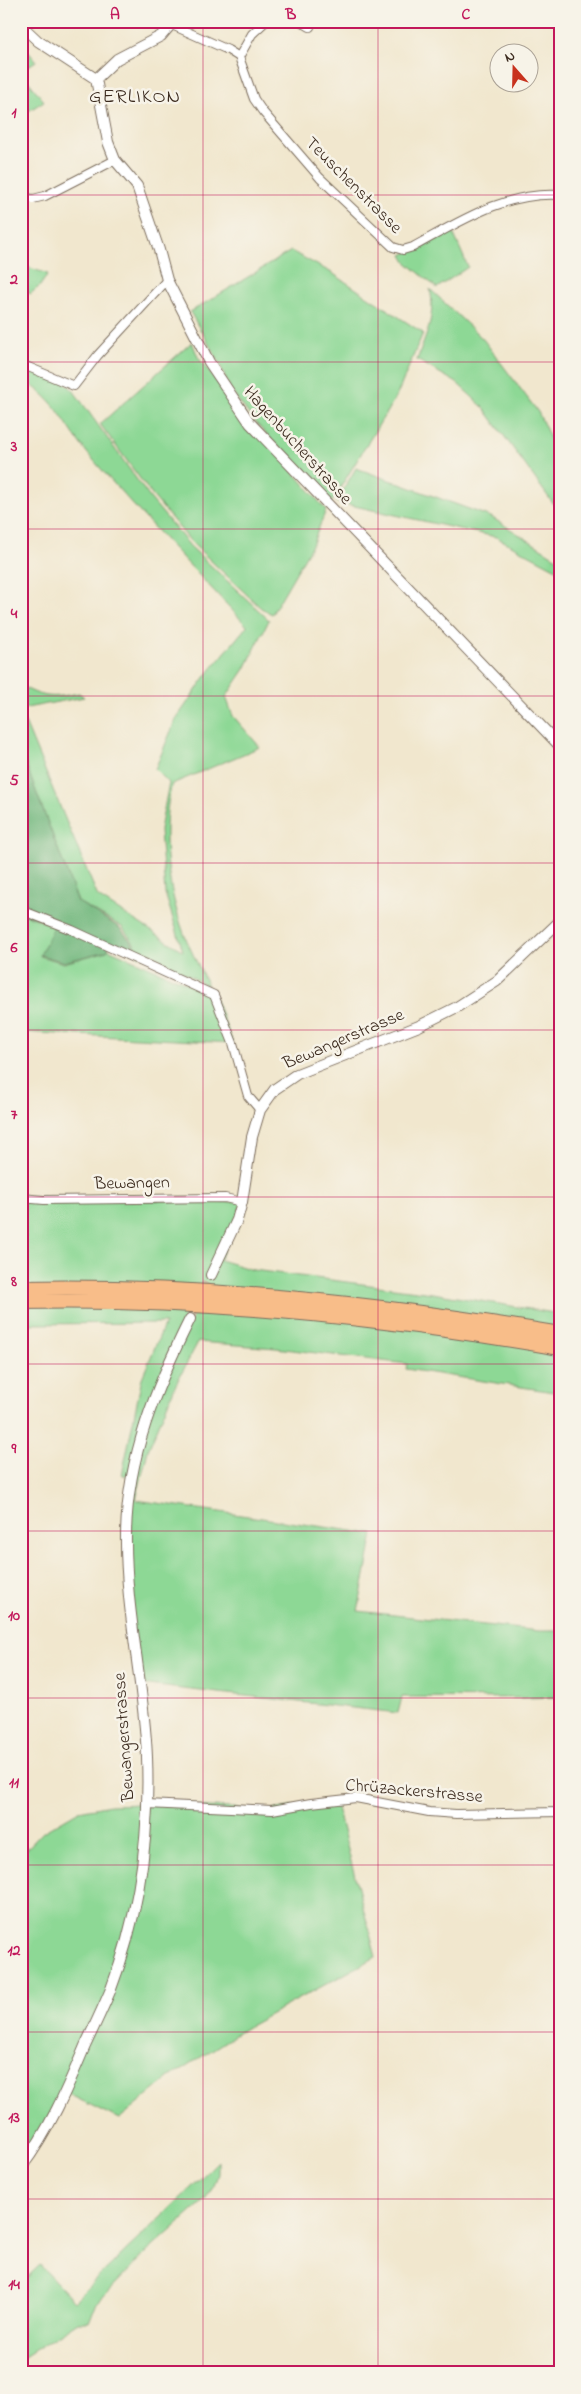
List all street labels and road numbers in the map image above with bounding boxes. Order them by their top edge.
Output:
street label: Teuschenstrasse [298,131,408,241]
street label: Hagenbucherstrasse [236,381,358,513]
street label: Bewangerstrasse [279,1002,410,1079]
street label: Bewangen [93,1170,170,1199]
street label: Bewangerstrasse [107,1671,144,1803]
street label: Chrüzackerstrasse [344,1773,485,1811]

